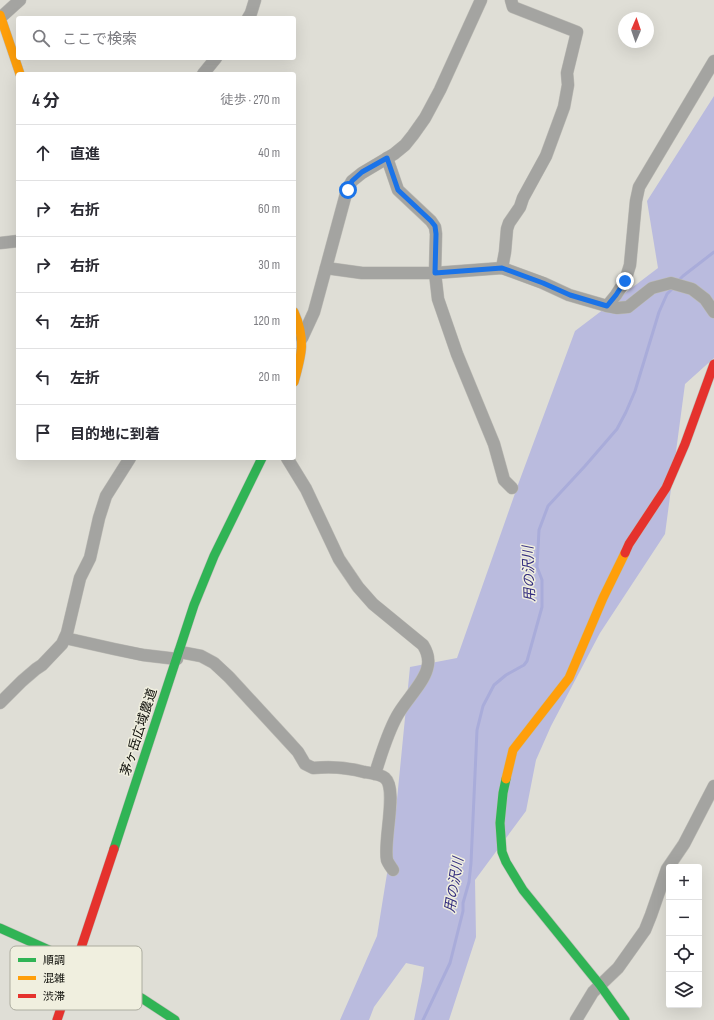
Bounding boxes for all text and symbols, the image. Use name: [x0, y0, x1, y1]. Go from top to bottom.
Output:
north arrow: [618, 12, 654, 48]
search box: [16, 16, 296, 60]
icon: search: [30, 27, 52, 49]
text: ここで検索: [62, 30, 137, 49]
text: 4 分: [32, 91, 60, 111]
text: 徒歩 · 270 m: [221, 92, 280, 108]
icon: ahead: [32, 142, 54, 164]
text: 直進: [70, 145, 100, 164]
text: 40 m: [258, 145, 280, 161]
route start: [339, 181, 357, 199]
icon: right: [32, 198, 54, 220]
text: 右折: [70, 201, 100, 220]
text: 60 m: [258, 201, 280, 217]
icon: right: [32, 254, 54, 276]
text: 右折: [70, 257, 100, 276]
text: 30 m: [258, 257, 280, 273]
route end: [616, 272, 634, 290]
icon: left: [32, 310, 54, 332]
text: 左折: [70, 313, 100, 332]
text: 120 m: [254, 313, 280, 329]
icon: left: [32, 366, 54, 388]
text: 左折: [70, 369, 100, 388]
text: 20 m: [258, 369, 280, 385]
icon: arrive: [32, 422, 54, 444]
text: 目的地に到着: [70, 425, 160, 444]
water label: 用の沢川: [519, 544, 538, 602]
street label: 茅ヶ岳広域農道: [117, 686, 161, 778]
water label: 用の沢川: [441, 854, 467, 914]
map controls: [666, 864, 702, 1008]
button: +: [666, 864, 702, 900]
button: −: [666, 900, 702, 936]
button: locate: [666, 936, 702, 972]
legend: [10, 946, 142, 1010]
text: 順調: [43, 954, 65, 967]
text: 混雑: [43, 972, 65, 985]
button: layers: [666, 972, 702, 1008]
text: 渋滞: [43, 990, 65, 1003]

